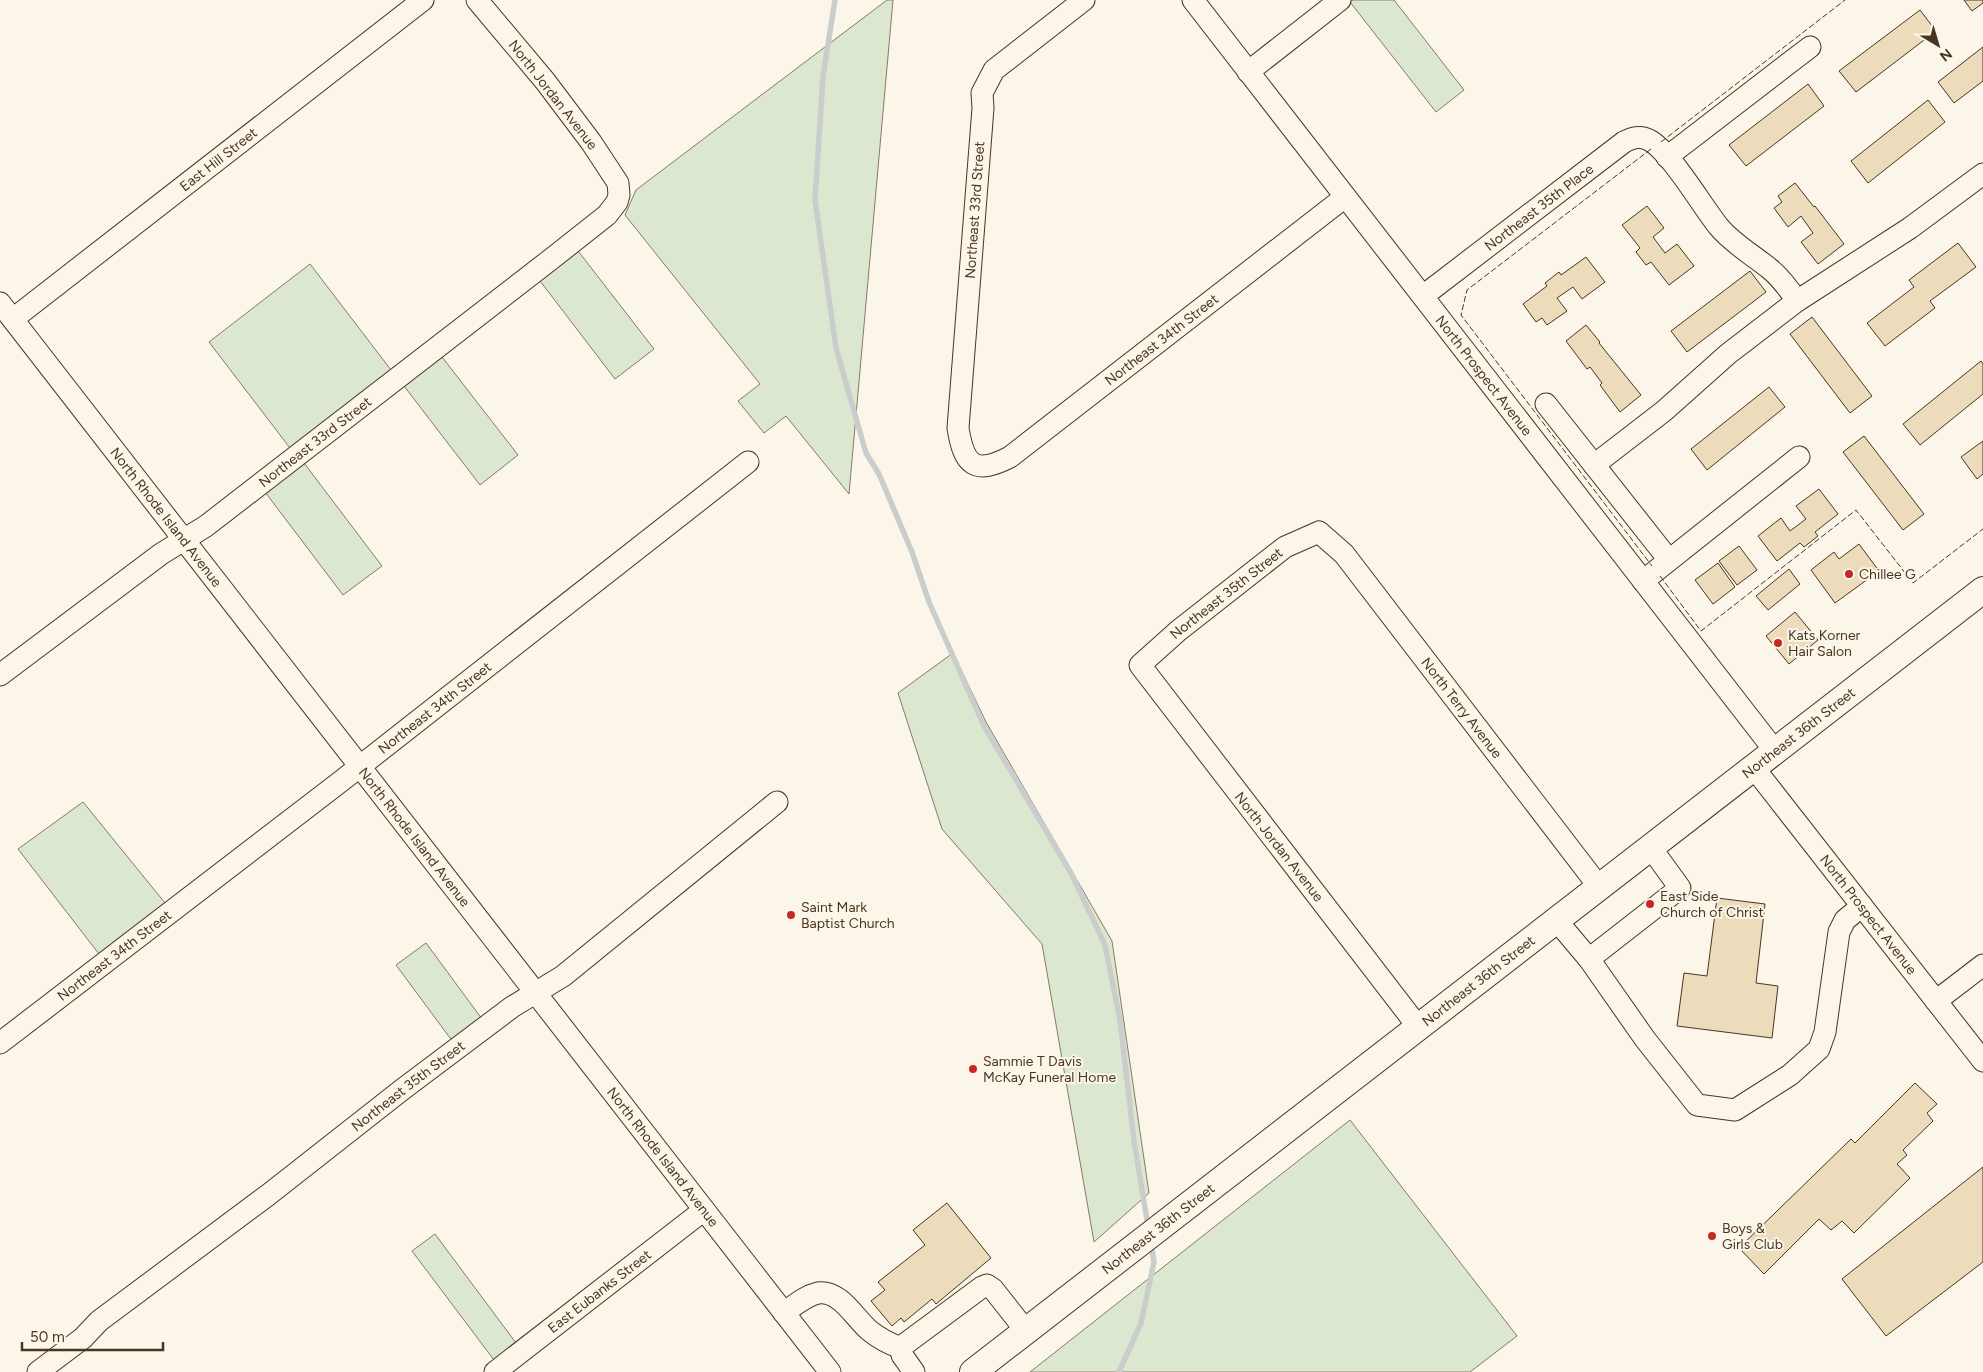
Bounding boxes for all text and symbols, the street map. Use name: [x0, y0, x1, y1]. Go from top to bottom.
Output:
north arrow: [1913, 20, 1963, 70]
street label: North Jordan Avenue: [505, 37, 601, 153]
text: N: [1936, 45, 1955, 65]
street label: East Hill Street: [176, 124, 260, 195]
street label: Northeast 33rd Street: [962, 141, 988, 279]
street label: Northeast 35th Place: [1481, 160, 1597, 254]
street label: Northeast 34th Street: [1101, 290, 1221, 389]
street label: North Prospect Avenue: [1432, 312, 1536, 439]
street label: Northeast 33rd Street: [255, 393, 375, 491]
street label: North Rhode Island Avenue: [107, 444, 226, 590]
street label: Northeast 35th Street: [1166, 544, 1286, 643]
place label: Chillee G: [1859, 566, 1916, 583]
marker: Chillee G: [1843, 568, 1855, 580]
place label: Kats Korner Hair Salon: [1788, 627, 1861, 660]
marker: Kats Korner Hair Salon: [1772, 637, 1784, 649]
street label: North Terry Avenue: [1418, 654, 1506, 762]
street label: Northeast 34th Street: [375, 658, 495, 757]
street label: Northeast 36th Street: [1739, 684, 1858, 782]
street label: North Rhode Island Avenue: [355, 764, 474, 910]
street label: North Jordan Avenue: [1231, 789, 1327, 905]
street label: North Prospect Avenue: [1816, 851, 1921, 978]
place label: East Side Church of Christ: [1660, 888, 1764, 921]
marker: East Side Church of Christ: [1644, 898, 1656, 910]
place label: Saint Mark Baptist Church: [801, 899, 895, 932]
street label: Northeast 34th Street: [54, 906, 175, 1004]
marker: Saint Mark Baptist Church: [785, 909, 797, 921]
street label: Northeast 36th Street: [1418, 932, 1538, 1030]
street label: Northeast 35th Street: [348, 1037, 468, 1135]
place label: Sammie T Davis McKay Funeral Home: [983, 1053, 1116, 1086]
marker: Sammie T Davis McKay Funeral Home: [967, 1063, 979, 1075]
street label: North Rhode Island Avenue: [604, 1084, 723, 1230]
street label: Northeast 36th Street: [1098, 1180, 1218, 1278]
place label: Boys & Girls Club: [1722, 1220, 1783, 1253]
marker: Boys & Girls Club: [1706, 1230, 1718, 1242]
street label: East Eubanks Street: [544, 1246, 654, 1336]
scale bar: [22, 1320, 164, 1352]
text: 50 m: [30, 1328, 65, 1346]

